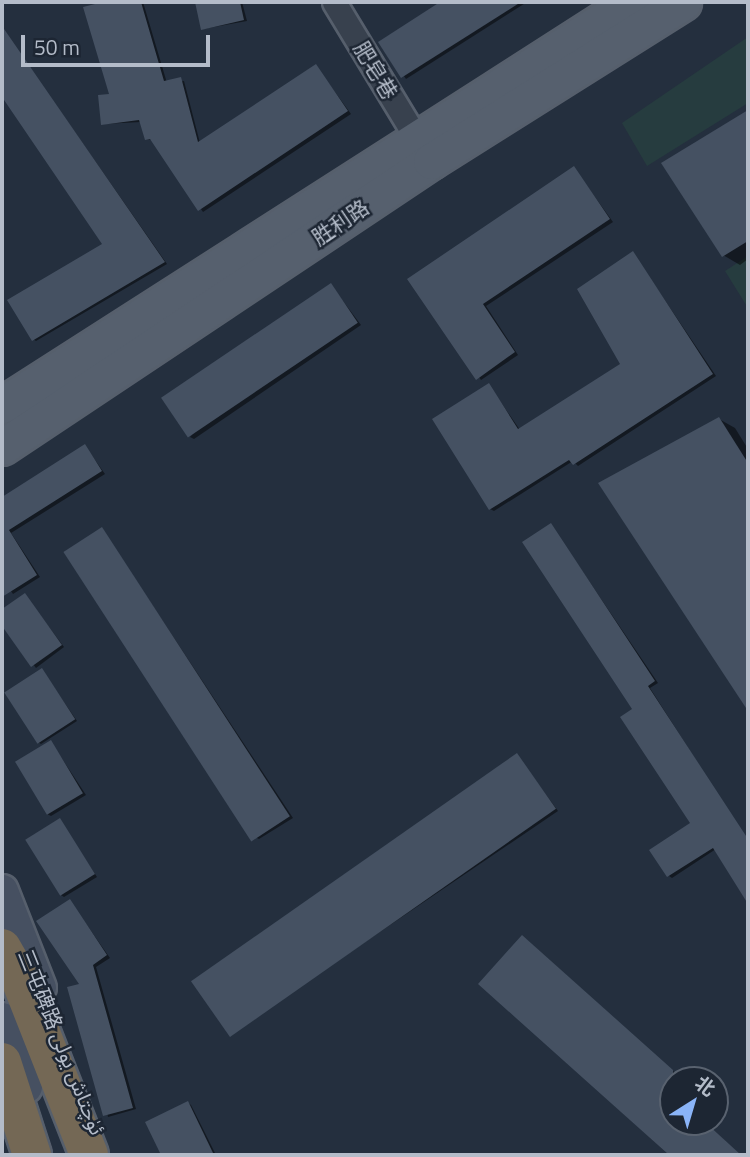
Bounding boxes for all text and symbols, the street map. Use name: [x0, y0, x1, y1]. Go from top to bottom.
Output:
scale bar: [24, 21, 214, 65]
text: 50 m: [34, 31, 80, 63]
street label: 肥皂巷: [349, 37, 403, 103]
street label: 胜利路: [307, 194, 373, 250]
street label: 三屯碑路 ئۈچتاش يولى: [13, 946, 111, 1138]
north arrow: [659, 1066, 729, 1136]
text: 北: [689, 1068, 722, 1103]

